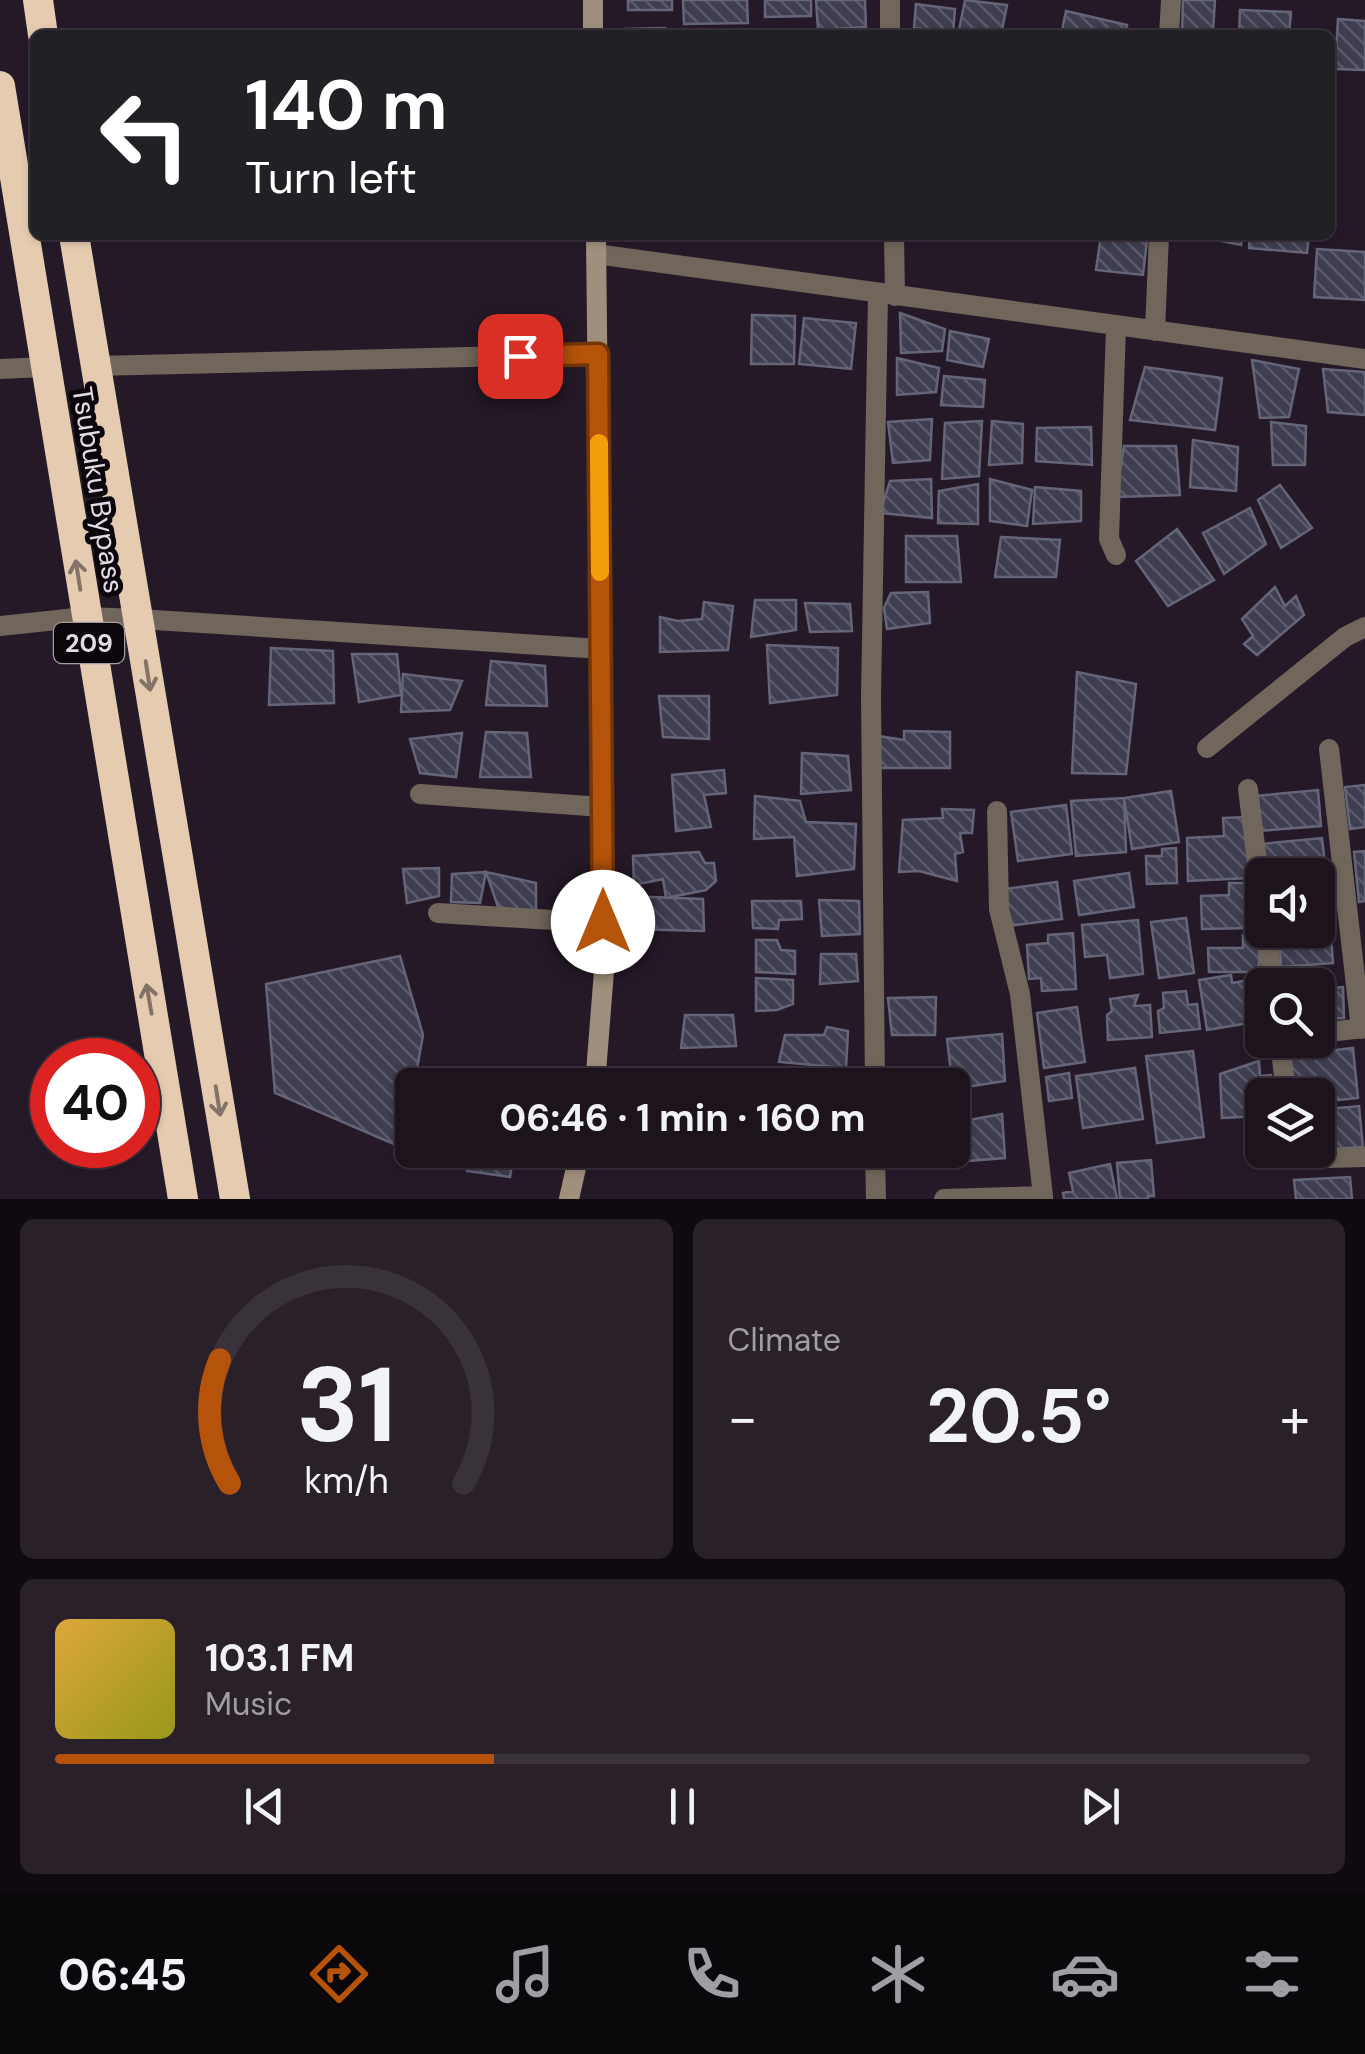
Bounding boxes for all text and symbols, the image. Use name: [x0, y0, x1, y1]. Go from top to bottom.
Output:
text: 140 m: [245, 60, 448, 151]
icon: left: [80, 70, 210, 200]
text: Turn left: [245, 148, 417, 207]
pin: [478, 314, 563, 399]
icon: arrive: [493, 329, 548, 384]
street label: Tsubuku Bypass: [63, 384, 133, 596]
one-way arrow: [69, 559, 87, 592]
road number: 209: [54, 623, 124, 663]
one-way arrow: [139, 660, 158, 692]
map controls: [1245, 858, 1335, 1168]
button: sound: [1245, 858, 1335, 948]
position arrow: [551, 870, 655, 974]
button: search: [1245, 968, 1335, 1058]
one-way arrow: [139, 984, 158, 1016]
speed limit sign: 40: [30, 1038, 160, 1168]
button: layers: [1245, 1078, 1335, 1168]
one-way arrow: [210, 1084, 228, 1116]
text: 06:46 · 1 min · 160 m: [500, 1093, 865, 1143]
text: Climate: [728, 1319, 841, 1361]
text: 31: [296, 1338, 396, 1473]
text: 20.5°: [926, 1368, 1112, 1465]
text: −: [728, 1382, 758, 1454]
text: +: [1280, 1382, 1310, 1454]
text: km/h: [304, 1458, 388, 1504]
text: 103.1 FM: [205, 1633, 354, 1683]
text: Music: [205, 1683, 292, 1725]
icon: previous: [237, 1779, 292, 1834]
icon: pause: [655, 1779, 710, 1834]
icon: next: [1073, 1779, 1128, 1834]
icon: directions: [304, 1939, 374, 2009]
icon: music: [490, 1939, 560, 2009]
icon: phone: [677, 1939, 747, 2009]
icon: climate: [863, 1939, 933, 2009]
icon: car: [1050, 1939, 1120, 2009]
icon: filters: [1237, 1939, 1307, 2009]
text: 06:45: [58, 1945, 187, 2004]

